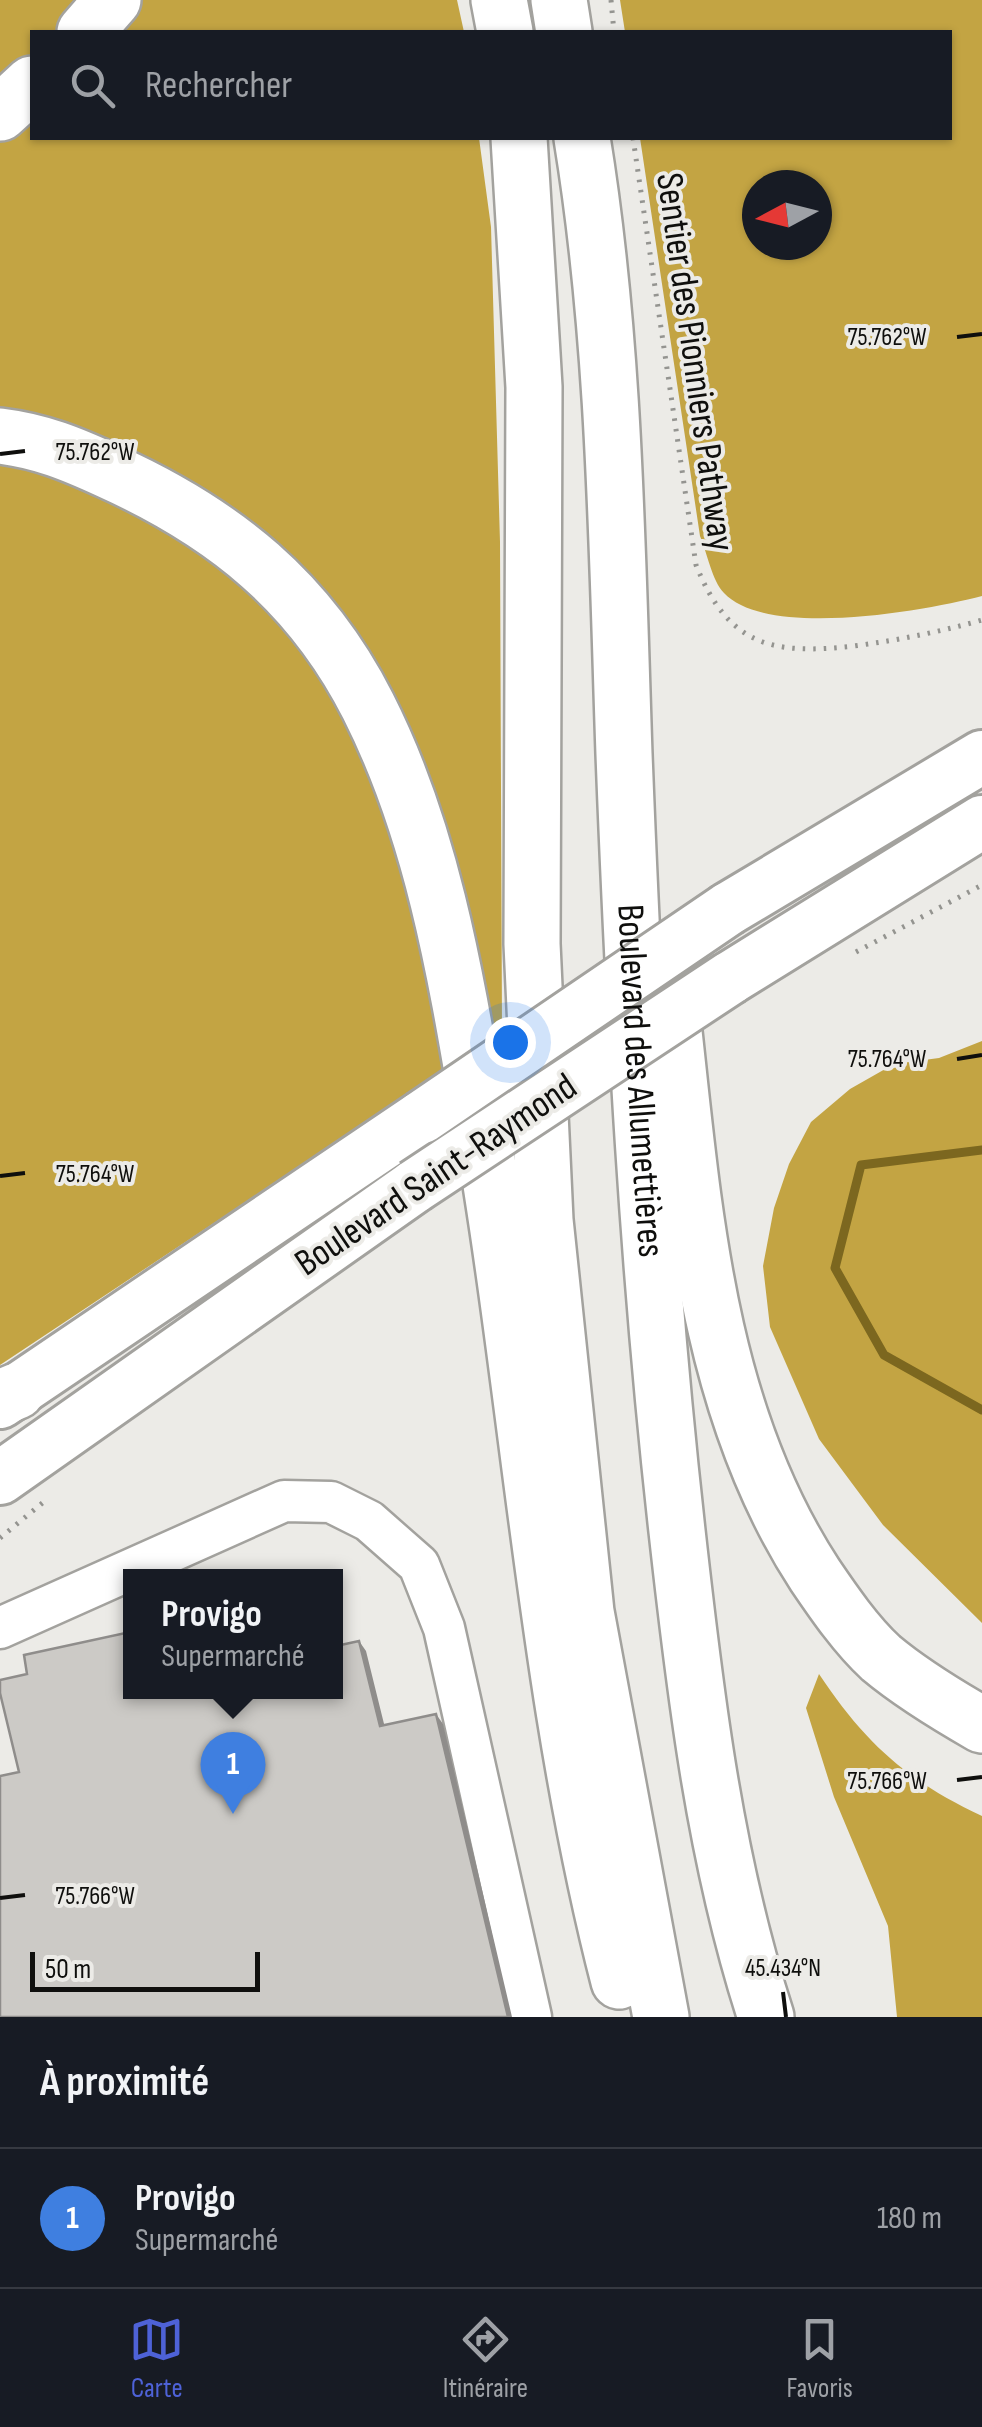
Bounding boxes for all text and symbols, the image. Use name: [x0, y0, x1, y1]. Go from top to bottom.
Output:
search box: [30, 30, 952, 140]
icon: search: [65, 58, 120, 113]
text: Rechercher: [145, 63, 292, 108]
street label: Sentier des Pionniers Pathway: [646, 170, 744, 554]
north arrow: [742, 170, 832, 260]
text: 75.762°W: [847, 322, 927, 353]
text: 75.762°W: [55, 437, 135, 468]
street label: Boulevard des Allumettières: [608, 903, 674, 1259]
your location: [485, 1017, 536, 1068]
text: 75.764°W: [848, 1044, 926, 1075]
street label: Boulevard Saint-Raymond: [287, 1064, 585, 1286]
text: 75.764°W: [56, 1159, 134, 1190]
popup: [123, 1569, 343, 1699]
text: Provigo: [161, 1592, 262, 1637]
text: Supermarché: [161, 1637, 305, 1676]
pin: 1: [200, 1732, 266, 1814]
text: 75.766°W: [847, 1766, 927, 1797]
text: 75.766°W: [55, 1881, 135, 1912]
scale bar: [30, 1947, 260, 1992]
text: 50 m: [45, 1953, 91, 1986]
text: 45.434°N: [745, 1953, 821, 1984]
text: À proximité: [40, 2057, 209, 2108]
text: Provigo: [135, 2176, 236, 2221]
text: 1: [66, 2199, 79, 2238]
text: 180 m: [877, 2199, 942, 2238]
text: Supermarché: [135, 2221, 278, 2260]
tab: Carte: [129, 2312, 184, 2405]
tab: Itinéraire: [443, 2312, 528, 2405]
tab: Favoris: [786, 2312, 853, 2405]

